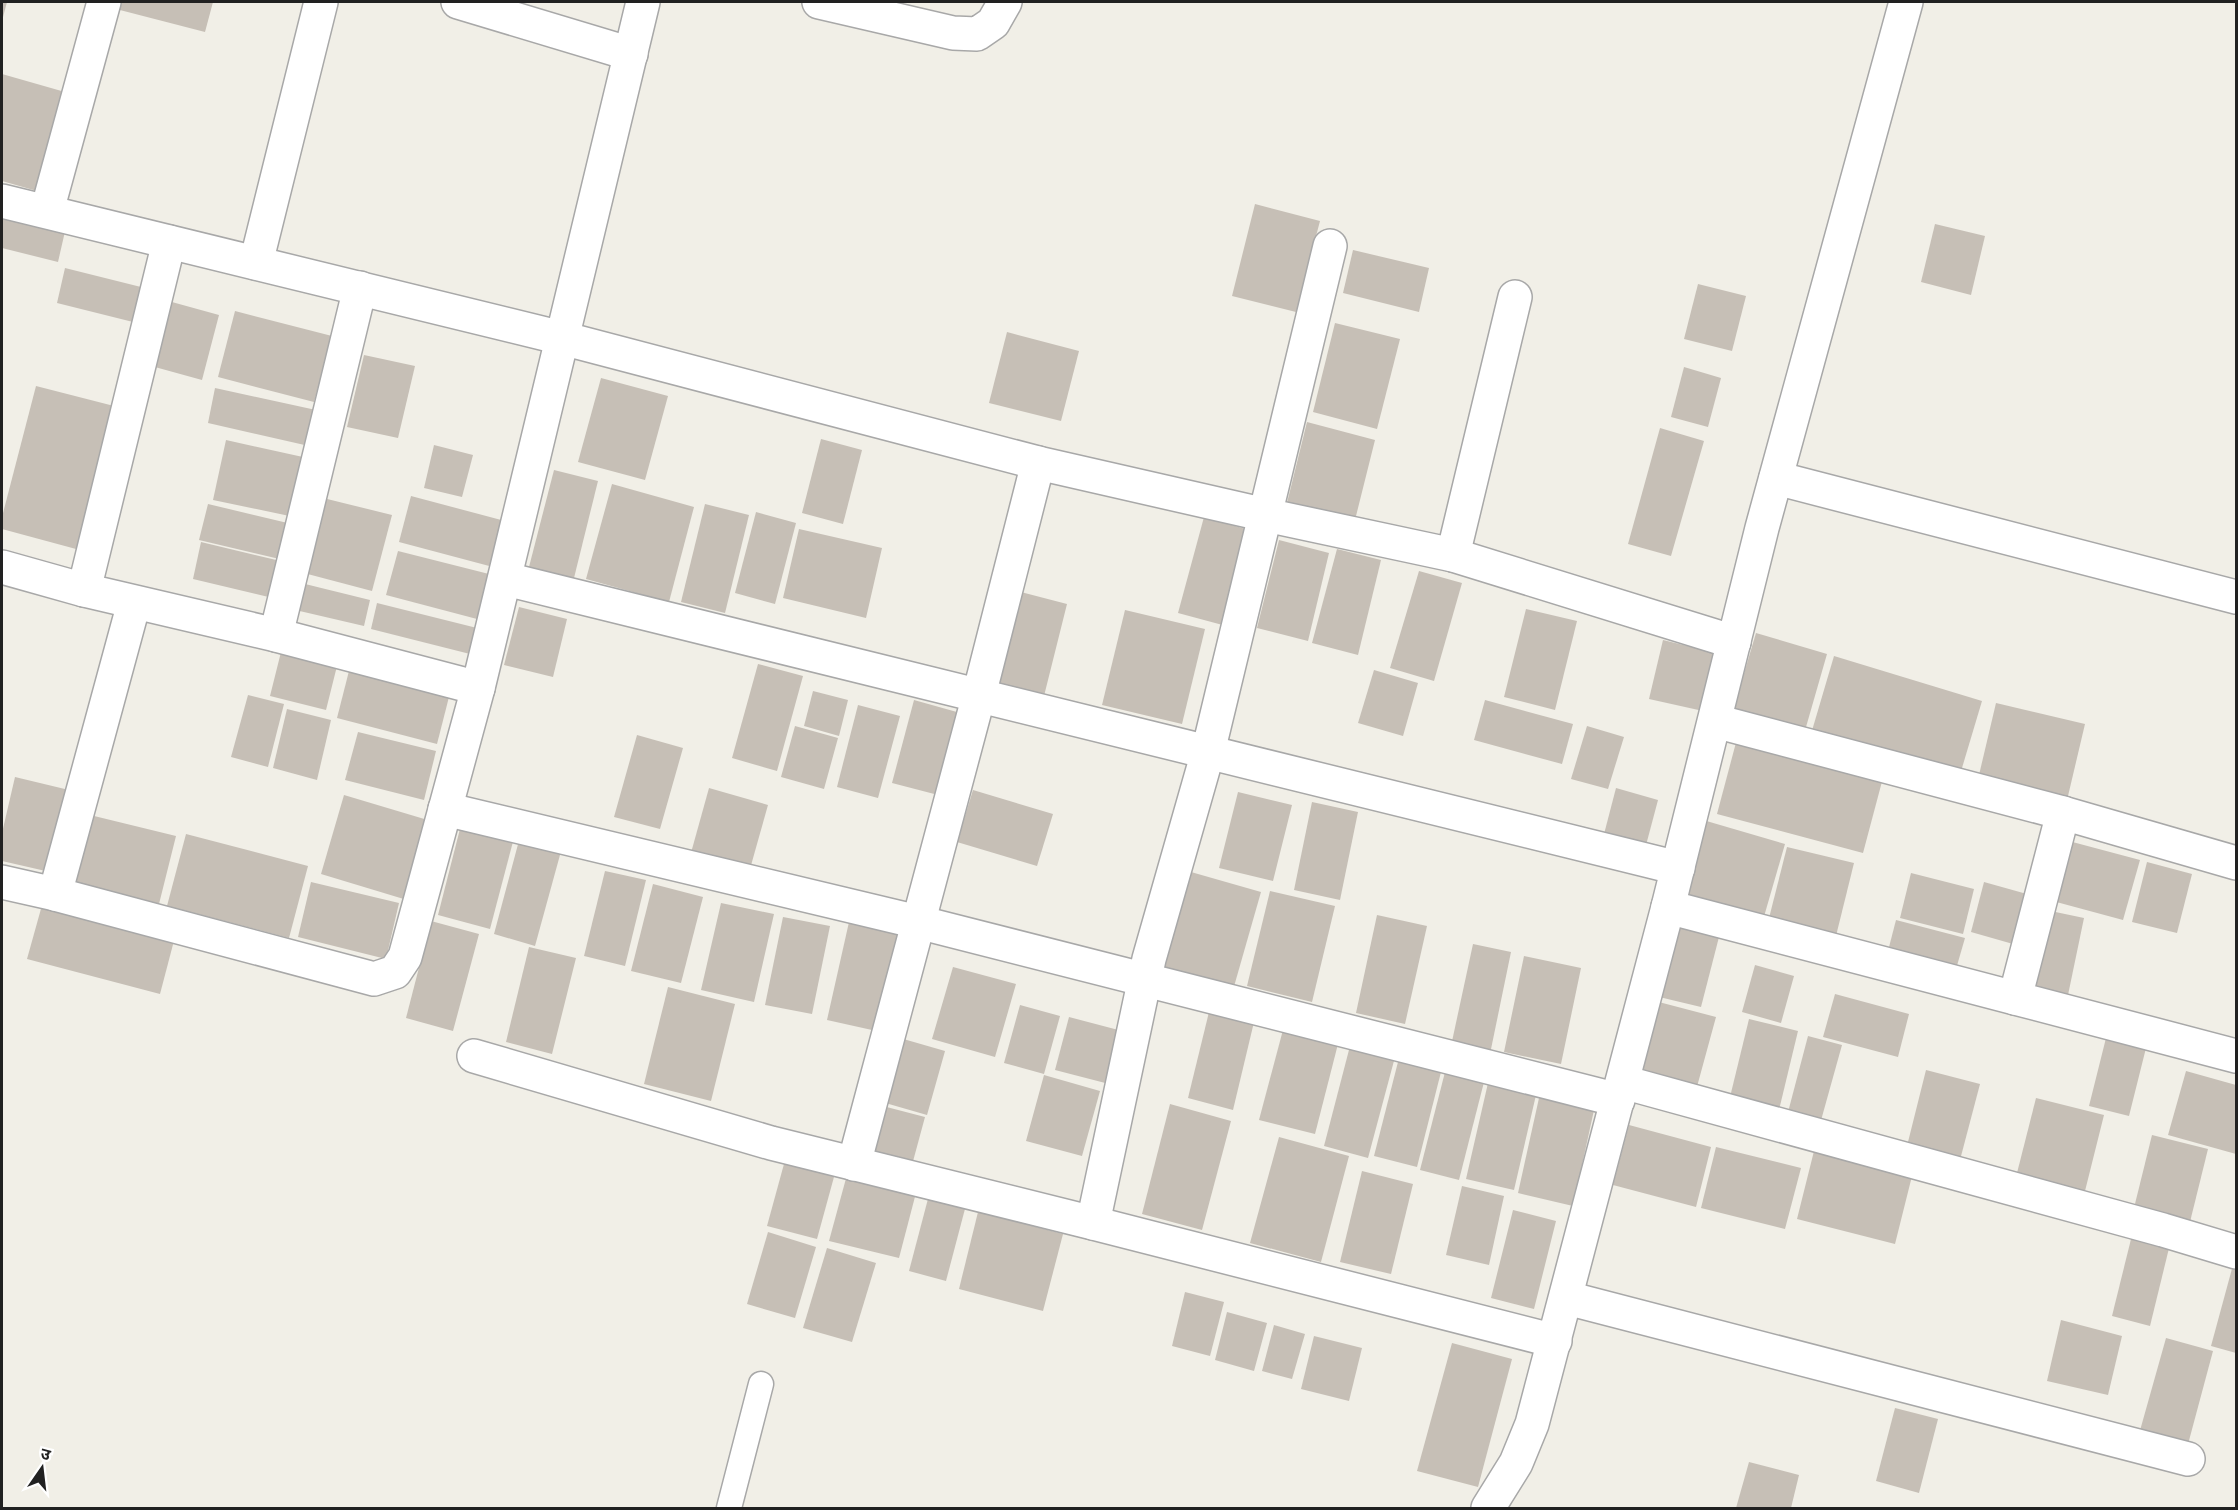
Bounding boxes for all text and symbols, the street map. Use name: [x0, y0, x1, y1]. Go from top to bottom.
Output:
north arrow: [12, 1438, 72, 1498]
text: उ: [38, 1442, 53, 1465]

